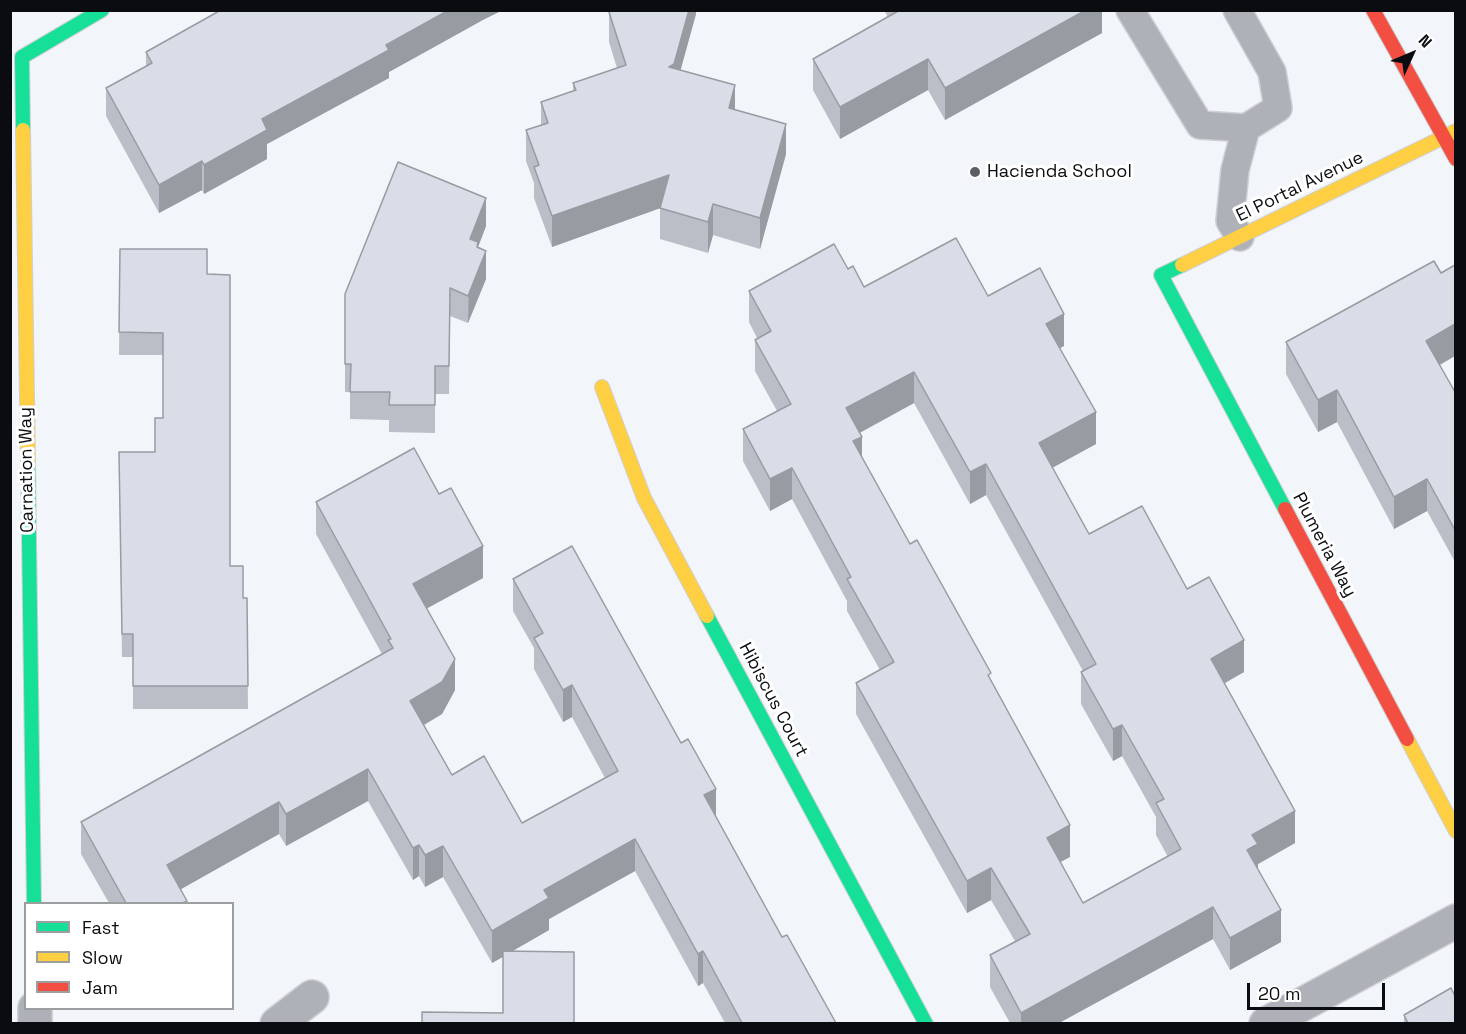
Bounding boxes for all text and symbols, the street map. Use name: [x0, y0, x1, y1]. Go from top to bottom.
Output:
north arrow: [1382, 24, 1442, 84]
text: N: [1414, 30, 1437, 52]
street label: El Portal Avenue: [1233, 147, 1367, 227]
place label: Hacienda School: [987, 161, 1132, 183]
marker: Hacienda School: [968, 165, 982, 179]
street label: Carnation Way: [15, 407, 39, 533]
street label: Plumeria Way: [1287, 489, 1361, 601]
street label: Hibiscus Court: [734, 639, 812, 761]
legend: [24, 902, 234, 1010]
text: Fast: [82, 916, 119, 939]
text: Slow: [82, 946, 123, 969]
scale bar: [1250, 971, 1388, 1009]
text: Jam: [82, 976, 118, 999]
text: 20 m: [1258, 982, 1301, 1005]

